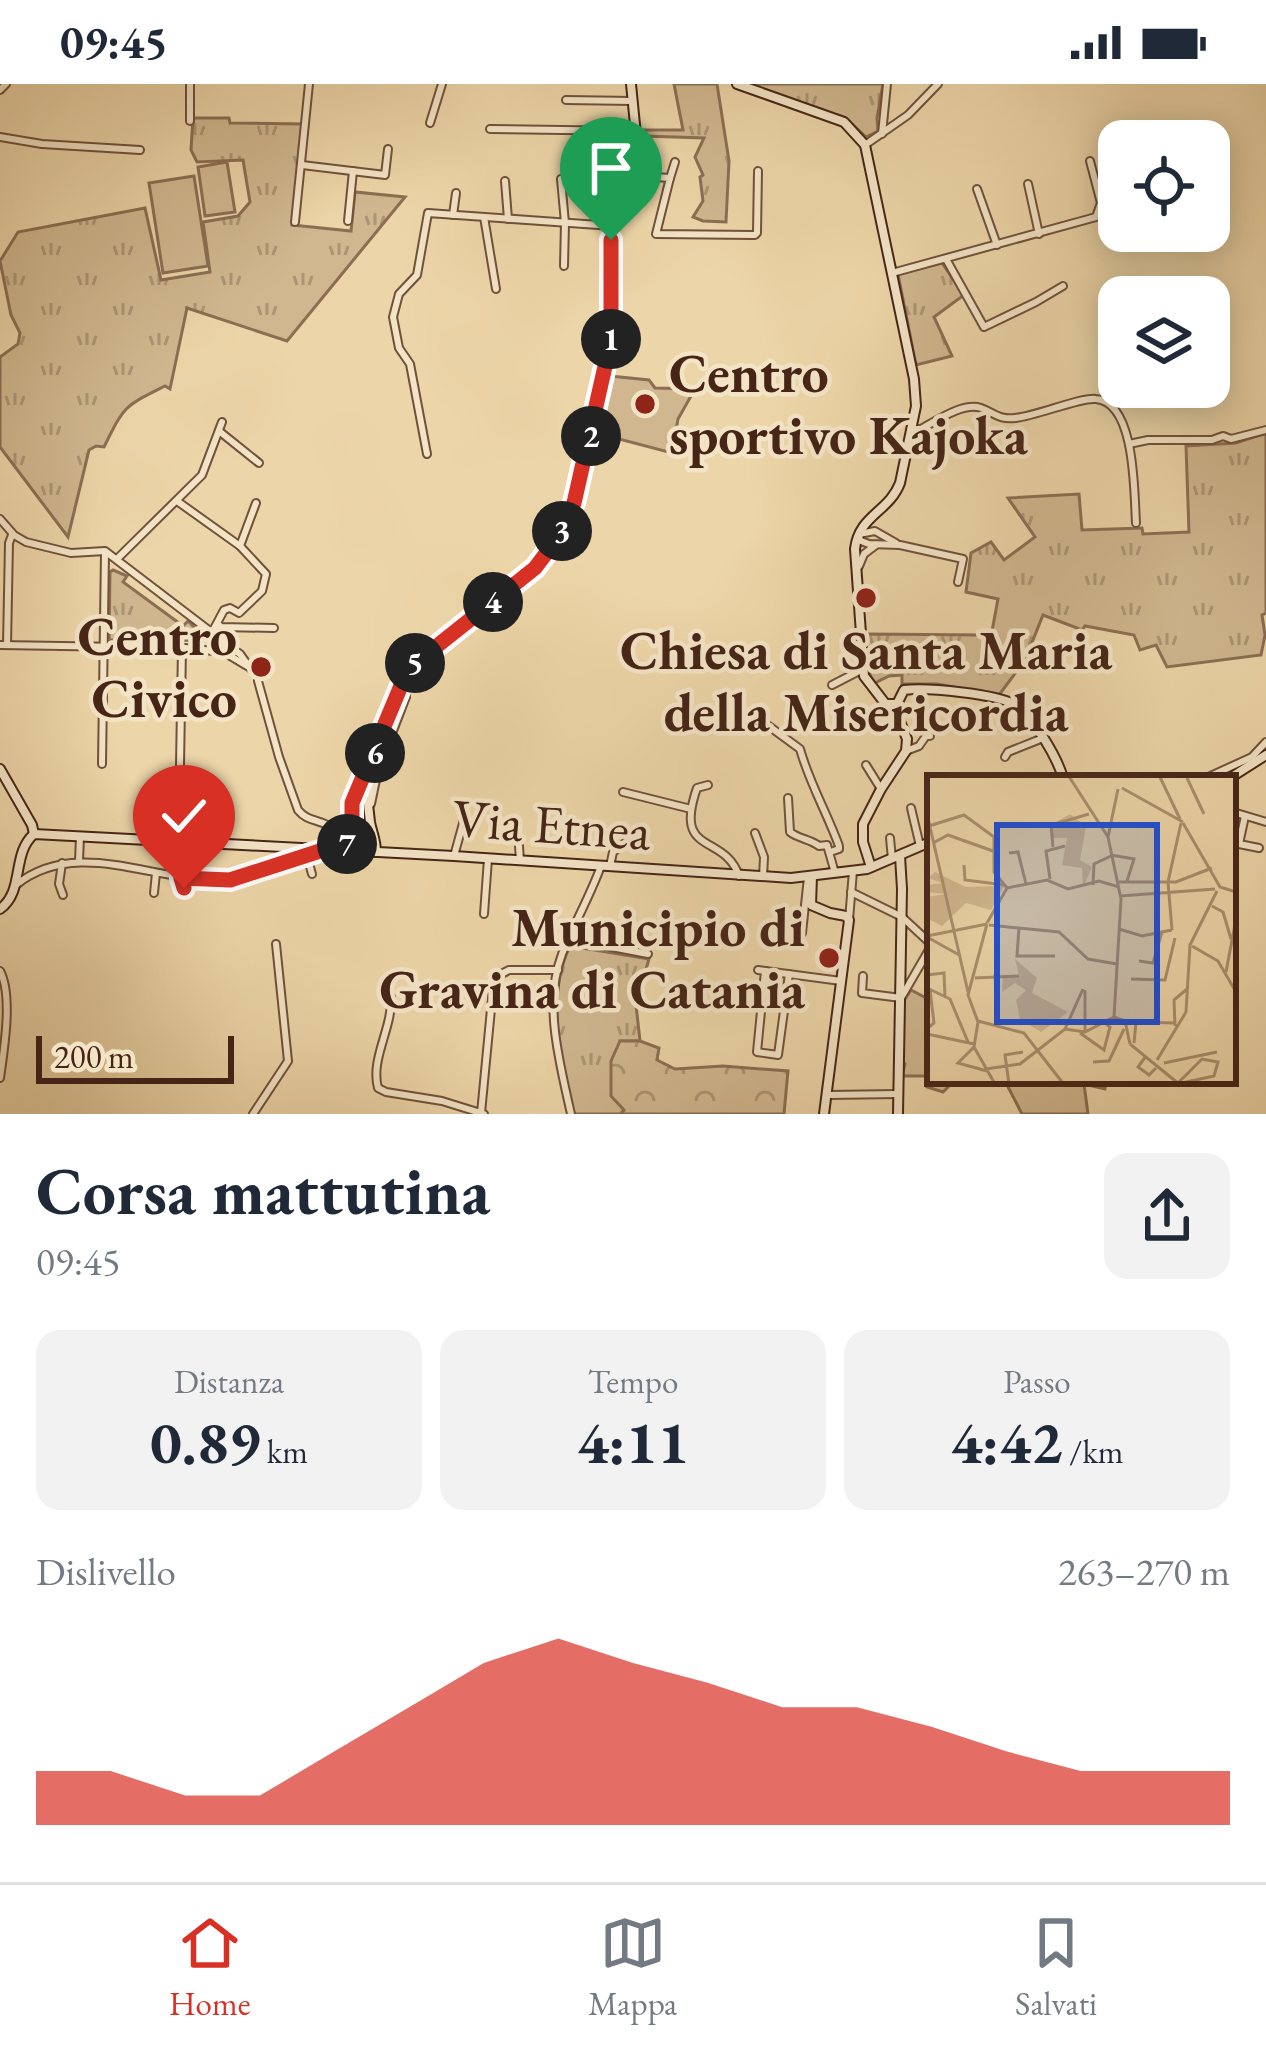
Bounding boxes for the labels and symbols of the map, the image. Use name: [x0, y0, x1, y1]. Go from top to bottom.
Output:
pin: [560, 117, 662, 240]
pin: 1: [581, 309, 641, 369]
place label: Centro sportivo Kajoka: [669, 338, 1028, 470]
marker: Centro sportivo Kajoka: [632, 391, 658, 417]
pin: 2: [561, 406, 621, 466]
pin: 3: [532, 501, 592, 561]
pin: 4: [463, 572, 523, 632]
marker: Chiesa di Santa Maria della Misericordia: [853, 585, 879, 611]
place label: Centro Civico: [77, 601, 237, 733]
place label: Chiesa di Santa Maria della Misericordia: [620, 615, 1112, 747]
pin: 5: [385, 633, 445, 693]
marker: Centro Civico: [248, 654, 274, 680]
pin: 6: [345, 723, 405, 783]
pin: [133, 765, 235, 888]
inset map: [927, 775, 1236, 1084]
street label: Via Etnea: [451, 782, 654, 866]
pin: 7: [317, 814, 377, 874]
place label: Municipio di Gravina di Catania: [379, 892, 805, 1024]
marker: Municipio di Gravina di Catania: [816, 945, 842, 971]
scale bar: [36, 1030, 234, 1083]

